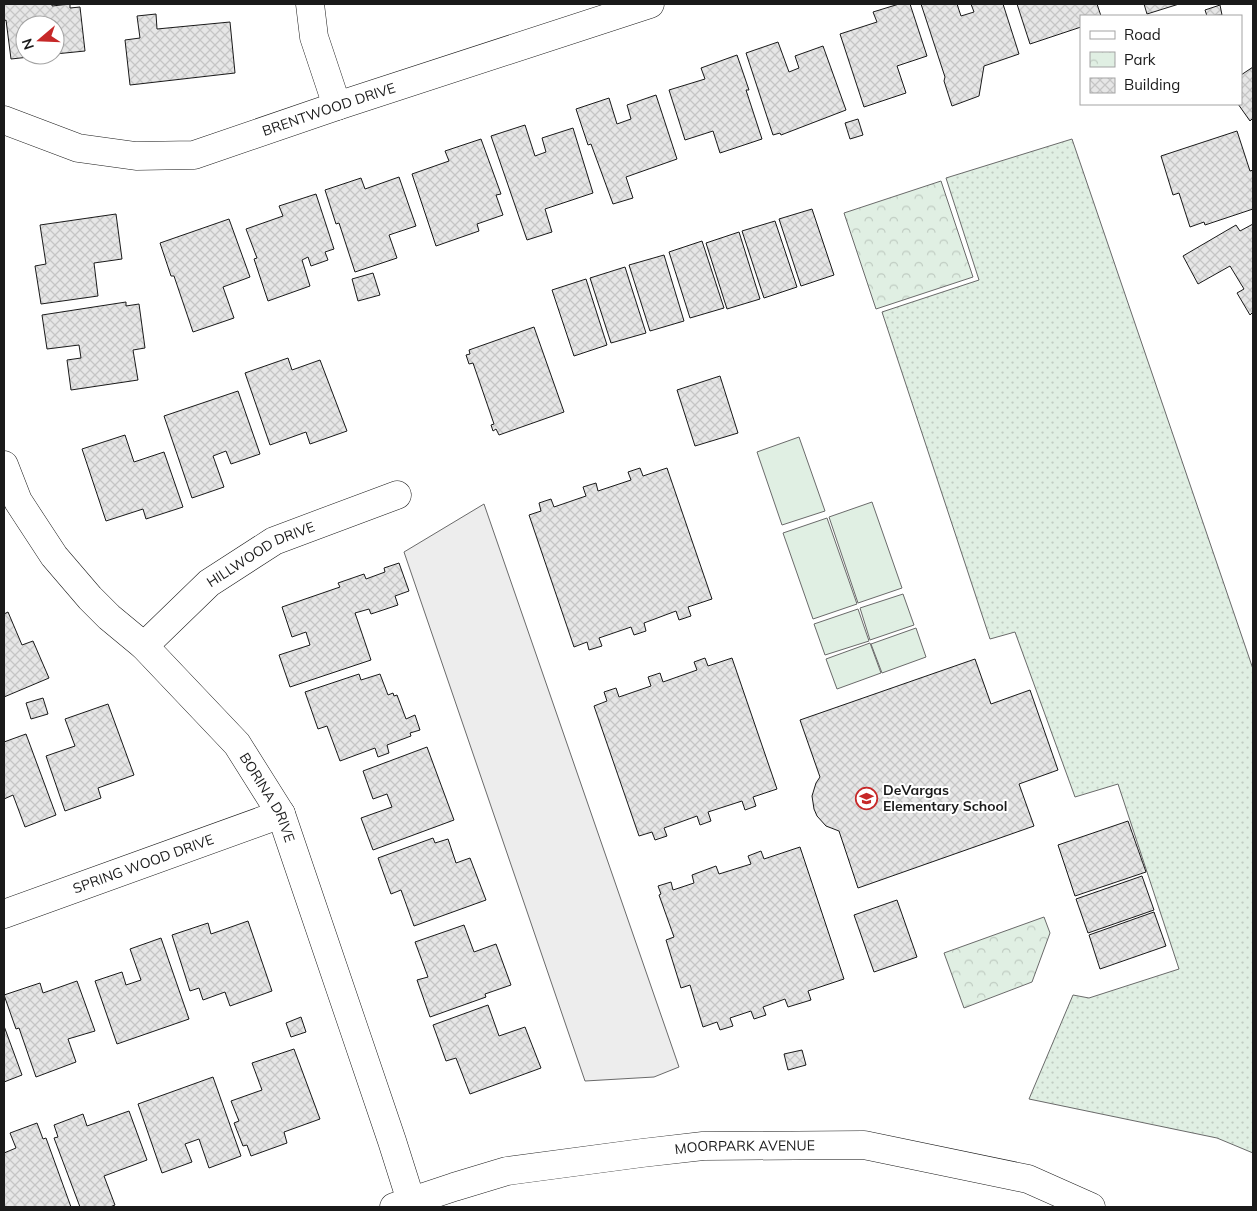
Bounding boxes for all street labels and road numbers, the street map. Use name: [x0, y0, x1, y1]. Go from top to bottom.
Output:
street label: BRENTWOOD DRIVE: [260, 79, 398, 140]
street label: HILLWOOD DRIVE: [203, 518, 317, 591]
street label: BORINA DRIVE: [236, 749, 299, 845]
street label: SPRING WOOD DRIVE: [70, 830, 216, 897]
street label: MOORPARK AVENUE: [674, 1136, 815, 1158]

